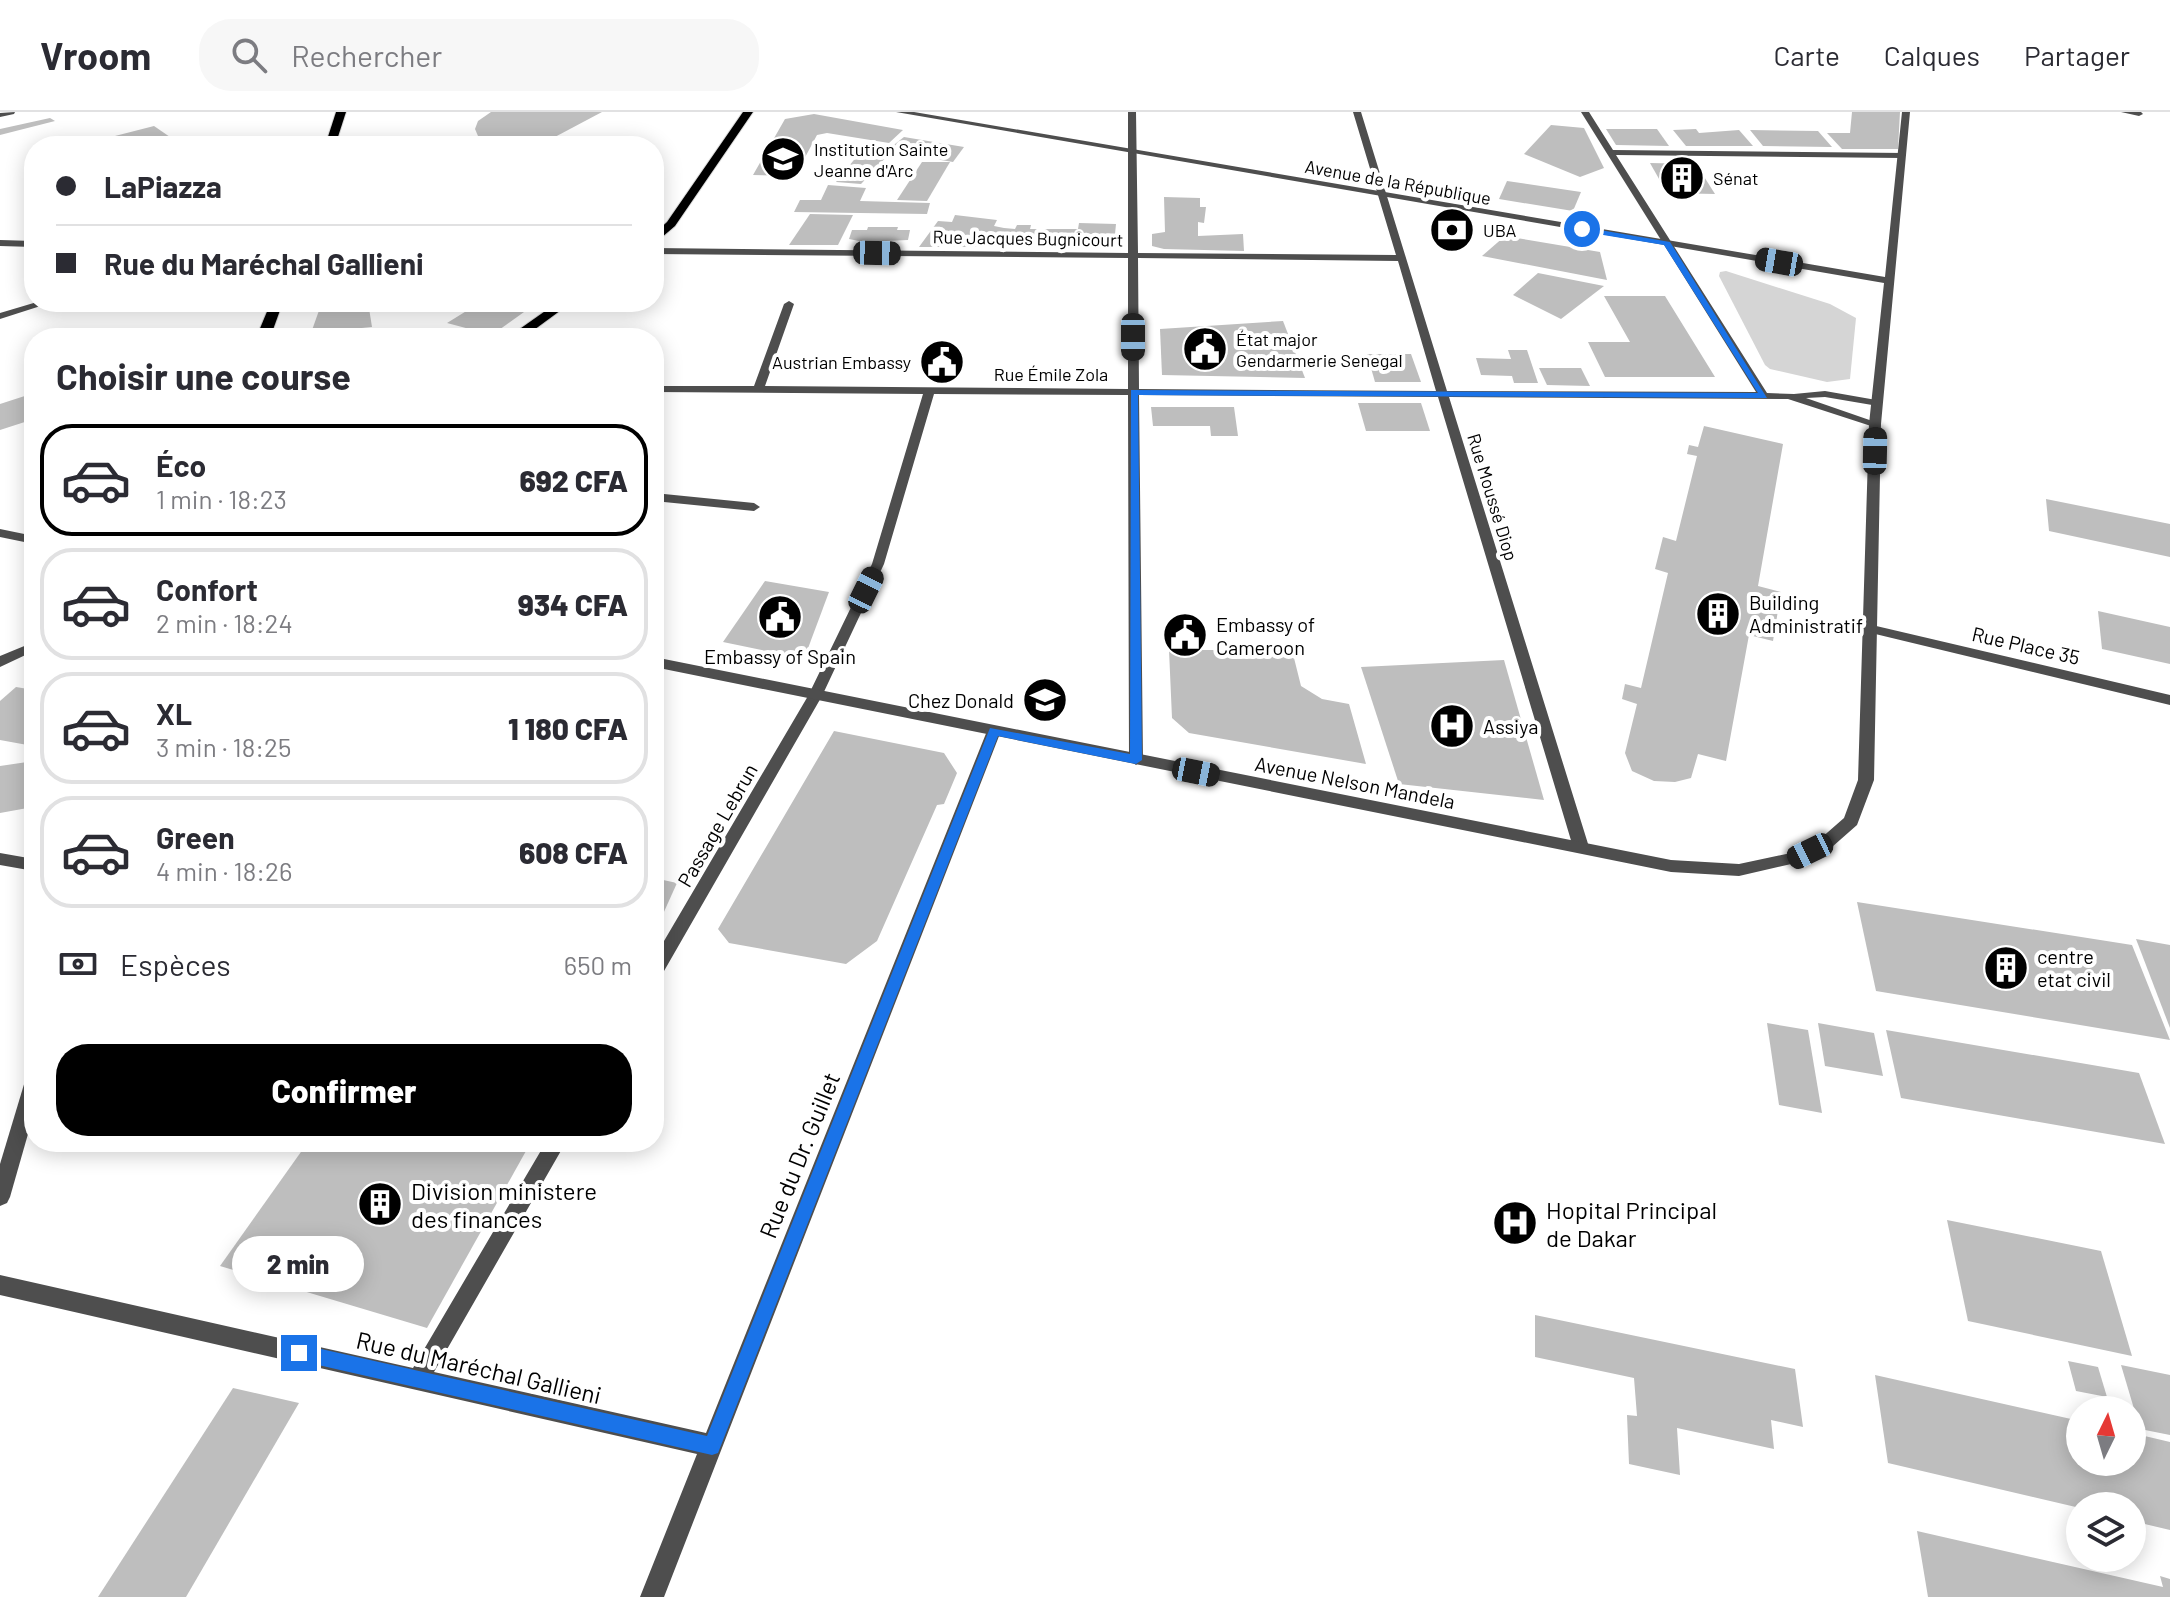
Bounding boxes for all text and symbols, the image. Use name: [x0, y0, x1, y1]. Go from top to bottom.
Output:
search box: [199, 19, 759, 91]
text: Vroom: [40, 32, 151, 78]
icon: search: [227, 33, 271, 77]
text: Rechercher: [291, 37, 442, 73]
text: Carte: [1773, 38, 1840, 72]
text: Calques: [1884, 38, 1980, 72]
text: Partager: [2024, 38, 2130, 72]
school or university icon: Institution Sainte Jeanne d'Arc: [759, 135, 807, 183]
place label: Institution Sainte Jeanne d'Arc: [814, 138, 948, 181]
building icon: Sénat: [1658, 154, 1706, 202]
street label: Avenue de la République: [1303, 155, 1493, 209]
place label: Sénat: [1713, 167, 1759, 189]
text: LaPiazza: [104, 168, 222, 204]
bank icon: UBA: [1428, 206, 1476, 254]
route start: [1564, 211, 1600, 247]
place label: UBA: [1483, 219, 1517, 241]
street label: Rue Jacques Bugnicourt: [932, 225, 1124, 251]
car: [853, 241, 901, 265]
text: Rue du Maréchal Gallieni: [104, 245, 424, 281]
car: [1753, 246, 1805, 278]
car: [1121, 313, 1145, 361]
public building icon: État major Gendarmerie Senegal: [1181, 325, 1229, 373]
place label: État major Gendarmerie Senegal: [1236, 328, 1403, 371]
public building icon: Austrian Embassy: [918, 338, 966, 386]
place label: Austrian Embassy: [772, 351, 911, 373]
text: Choisir une course: [56, 354, 351, 397]
street label: Rue Émile Zola: [994, 363, 1108, 385]
car: [1863, 427, 1887, 475]
street label: Rue Moussé Diop: [1463, 431, 1523, 563]
icon: car: [60, 444, 132, 516]
text: Éco: [156, 447, 206, 483]
text: 692 CFA: [519, 462, 628, 498]
text: 1 min · 18:23: [156, 483, 287, 514]
car: [845, 563, 887, 617]
icon: car: [60, 568, 132, 640]
text: Confort: [156, 571, 258, 607]
text: 934 CFA: [518, 586, 628, 622]
building icon: Building Administratif: [1694, 590, 1742, 638]
place label: Building Administratif: [1749, 590, 1863, 637]
public building icon: Embassy of Spain: [756, 593, 804, 641]
text: 2 min · 18:24: [156, 607, 293, 638]
public building icon: Embassy of Cameroon: [1161, 611, 1209, 659]
place label: Embassy of Cameroon: [1216, 612, 1315, 659]
street label: Rue Place 35: [1970, 621, 2082, 669]
place label: Embassy of Spain: [704, 644, 856, 668]
school or university icon: Chez Donald: [1021, 676, 1069, 724]
place label: Chez Donald: [908, 688, 1014, 712]
icon: car: [60, 692, 132, 764]
text: XL: [156, 695, 192, 731]
hospital icon: Assiya: [1428, 702, 1476, 750]
text: 1 180 CFA: [508, 710, 628, 746]
place label: Assiya: [1483, 714, 1538, 738]
text: 3 min · 18:25: [156, 731, 291, 762]
street label: Avenue Nelson Mandela: [1253, 751, 1457, 813]
car: [1170, 756, 1222, 788]
street label: Passage Lebrun: [672, 759, 762, 891]
icon: car: [60, 816, 132, 888]
text: Green: [156, 819, 235, 855]
car: [1783, 830, 1837, 872]
text: 608 CFA: [519, 834, 628, 870]
text: 4 min · 18:26: [156, 855, 292, 886]
icon: cash: [56, 942, 100, 986]
building icon: centre etat civil: [1982, 944, 2030, 992]
place label: centre etat civil: [2037, 944, 2111, 991]
text: Espèces: [120, 946, 231, 982]
text: 650 m: [564, 949, 632, 980]
button: Confirmer: [56, 1044, 632, 1136]
street label: Rue du Dr. Guillet: [753, 1068, 845, 1242]
place label: Division ministere des finances: [411, 1176, 597, 1233]
building icon: Division ministere des finances: [356, 1180, 404, 1228]
place label: Hopital Principal de Dakar: [1546, 1195, 1717, 1252]
hospital icon: Hopital Principal de Dakar: [1491, 1199, 1539, 1247]
callout: 2 min: [233, 1237, 365, 1293]
text: 2 min: [267, 1248, 329, 1279]
street label: Rue du Maréchal Gallieni: [354, 1325, 604, 1409]
route end: [281, 1335, 317, 1371]
north arrow: [2066, 1396, 2146, 1476]
map controls: [2066, 1396, 2146, 1572]
button: layers: [2066, 1492, 2146, 1572]

